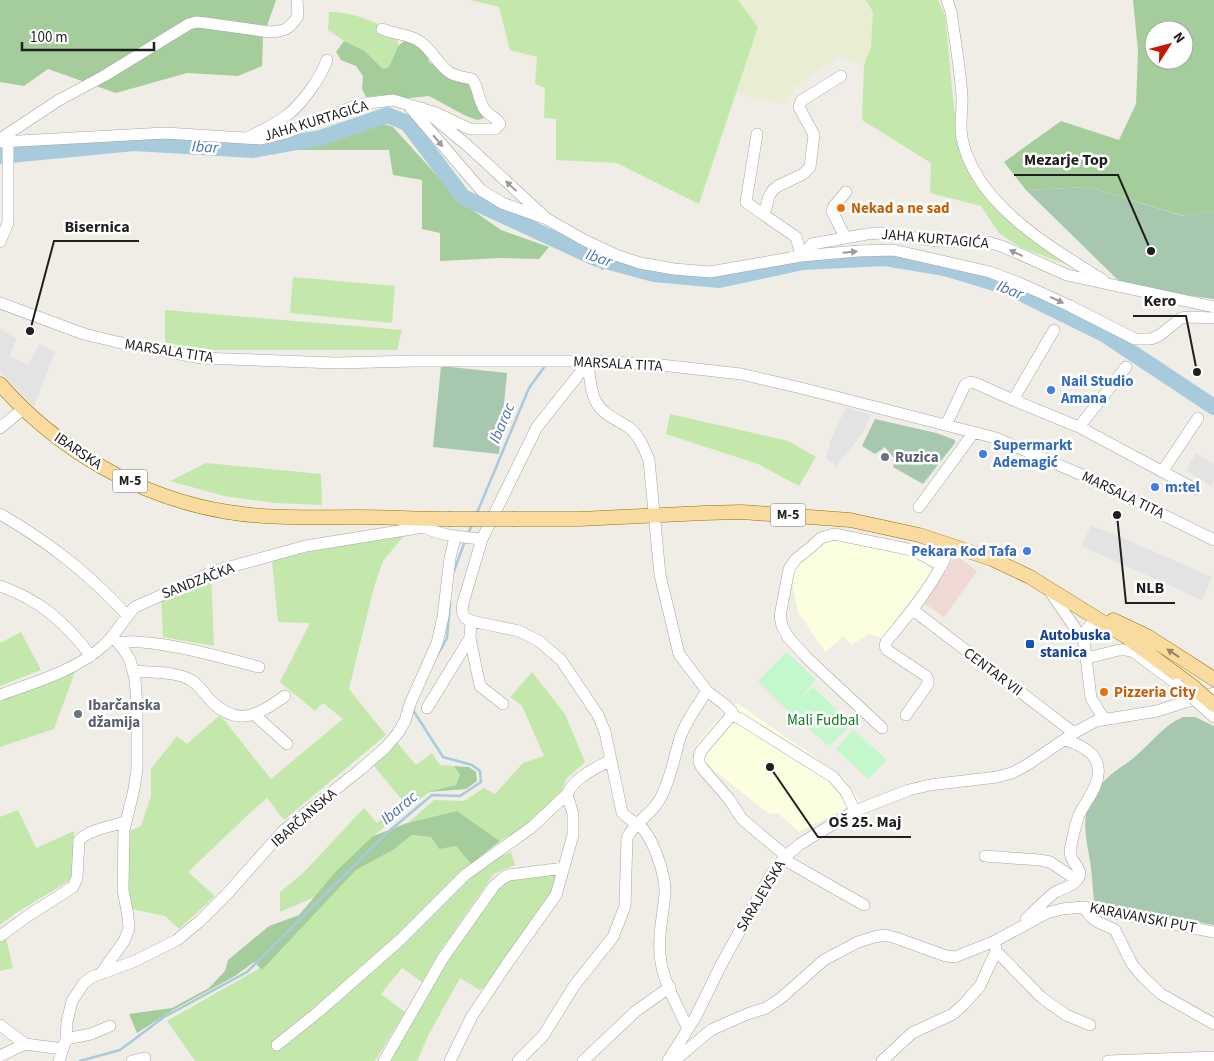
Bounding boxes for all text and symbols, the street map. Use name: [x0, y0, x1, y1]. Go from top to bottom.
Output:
scale bar: [22, 20, 155, 52]
north arrow: [1144, 20, 1194, 70]
text: 100 m: [30, 27, 68, 48]
text: N: [1168, 28, 1190, 48]
street label: JAHA KURTAGIĆA: [261, 95, 372, 147]
water label: Ibar: [191, 135, 220, 159]
one-way arrow: [432, 135, 443, 147]
callout: Mezarje Top: [1014, 144, 1118, 175]
text: Mezarje Top: [1024, 149, 1108, 171]
one-way arrow: [505, 180, 517, 192]
place label: Nekad a ne sad: [851, 198, 950, 219]
marker: Nekad a ne sad: [835, 202, 847, 214]
callout: Bisernica: [54, 210, 139, 241]
text: Bisernica: [64, 216, 130, 238]
street label: JAHA KURTAGIĆA: [880, 224, 991, 254]
water label: Ibar: [583, 243, 617, 273]
one-way arrow: [842, 247, 858, 255]
one-way arrow: [1009, 248, 1023, 256]
water label: Ibar: [994, 275, 1028, 306]
callout: Kero: [1133, 285, 1186, 316]
text: Kero: [1144, 290, 1177, 312]
one-way arrow: [1050, 297, 1064, 305]
street label: MARSALA TITA: [123, 334, 216, 369]
street label: MARSALA TITA: [573, 351, 664, 377]
place label: Nail Studio Amana: [1060, 371, 1134, 409]
marker: Nail Studio Amana: [1045, 384, 1057, 396]
water label: Ibarac: [484, 399, 520, 447]
street label: IBARSKA: [50, 427, 107, 475]
place label: Supermarkt Ademagić: [992, 435, 1073, 473]
place label: Ruzica: [895, 447, 939, 468]
marker: Supermarkt Ademagić: [977, 448, 989, 460]
marker: Ruzica: [879, 451, 891, 463]
street label: MARSALA TITA: [1078, 466, 1169, 524]
road number: M-5: [112, 470, 148, 492]
place label: m:tel: [1165, 477, 1201, 498]
marker: m:tel: [1149, 481, 1161, 493]
road number: M-5: [770, 504, 806, 526]
place label: Pekara Kod Tafa: [911, 541, 1017, 562]
marker: Pekara Kod Tafa: [1021, 545, 1033, 557]
street label: SANDZAČKA: [159, 557, 238, 604]
callout: NLB: [1126, 572, 1175, 603]
text: NLB: [1136, 577, 1165, 599]
place label: Autobuska stanica: [1039, 625, 1111, 663]
marker: Autobuska stanica: [1024, 638, 1036, 650]
street label: CENTAR VII: [959, 643, 1027, 701]
one-way arrow: [1166, 648, 1180, 658]
place label: Pizzeria City: [1114, 682, 1196, 703]
marker: Pizzeria City: [1098, 686, 1110, 698]
place label: Ibarčanska džamija: [88, 695, 161, 733]
marker: Ibarčanska džamija: [72, 708, 84, 720]
park label: Mali Fudbal: [787, 710, 859, 731]
street label: IBARČANSKA: [267, 783, 342, 852]
water label: Ibarac: [376, 786, 422, 830]
callout: OŠ 25. Maj: [818, 806, 911, 837]
text: OŠ 25. Maj: [828, 811, 902, 833]
street label: SARAJEVSKA: [731, 856, 791, 936]
street label: KARAVANSKI PUT: [1088, 897, 1198, 939]

